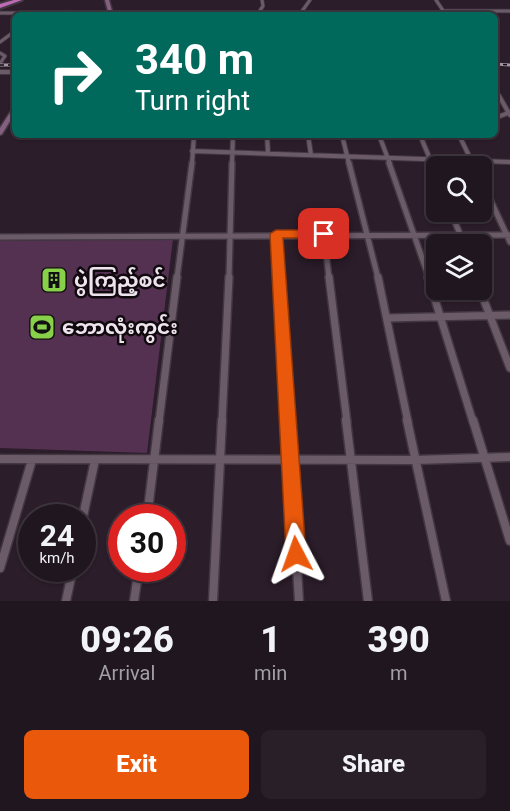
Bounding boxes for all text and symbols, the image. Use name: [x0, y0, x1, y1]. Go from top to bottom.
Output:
text: 340 m: [135, 35, 254, 84]
icon: right: [36, 36, 114, 114]
text: Turn right: [135, 85, 250, 117]
map controls: [426, 156, 492, 300]
button: search: [426, 156, 492, 222]
pin: [298, 208, 349, 259]
icon: arrive: [307, 217, 340, 250]
button: layers: [426, 234, 492, 300]
building icon: ပွဲကြည့်စင်: [39, 265, 69, 295]
place label: ပွဲကြည့်စင်: [74, 267, 166, 296]
sports icon: ဘောလုံးကွင်း: [27, 312, 57, 342]
place label: ဘောလုံးကွင်း: [62, 314, 178, 343]
speed limit sign: 30: [108, 504, 186, 582]
text: 24: [40, 518, 74, 553]
position arrow: [264, 522, 328, 586]
text: km/h: [39, 549, 75, 567]
text: 09:26: [80, 619, 174, 661]
text: 1: [260, 619, 281, 661]
text: 390: [368, 619, 430, 661]
text: Arrival: [99, 661, 155, 685]
text: min: [254, 661, 287, 685]
text: m: [390, 661, 407, 685]
button: Exit: [24, 730, 249, 799]
button: Share: [261, 730, 486, 799]

